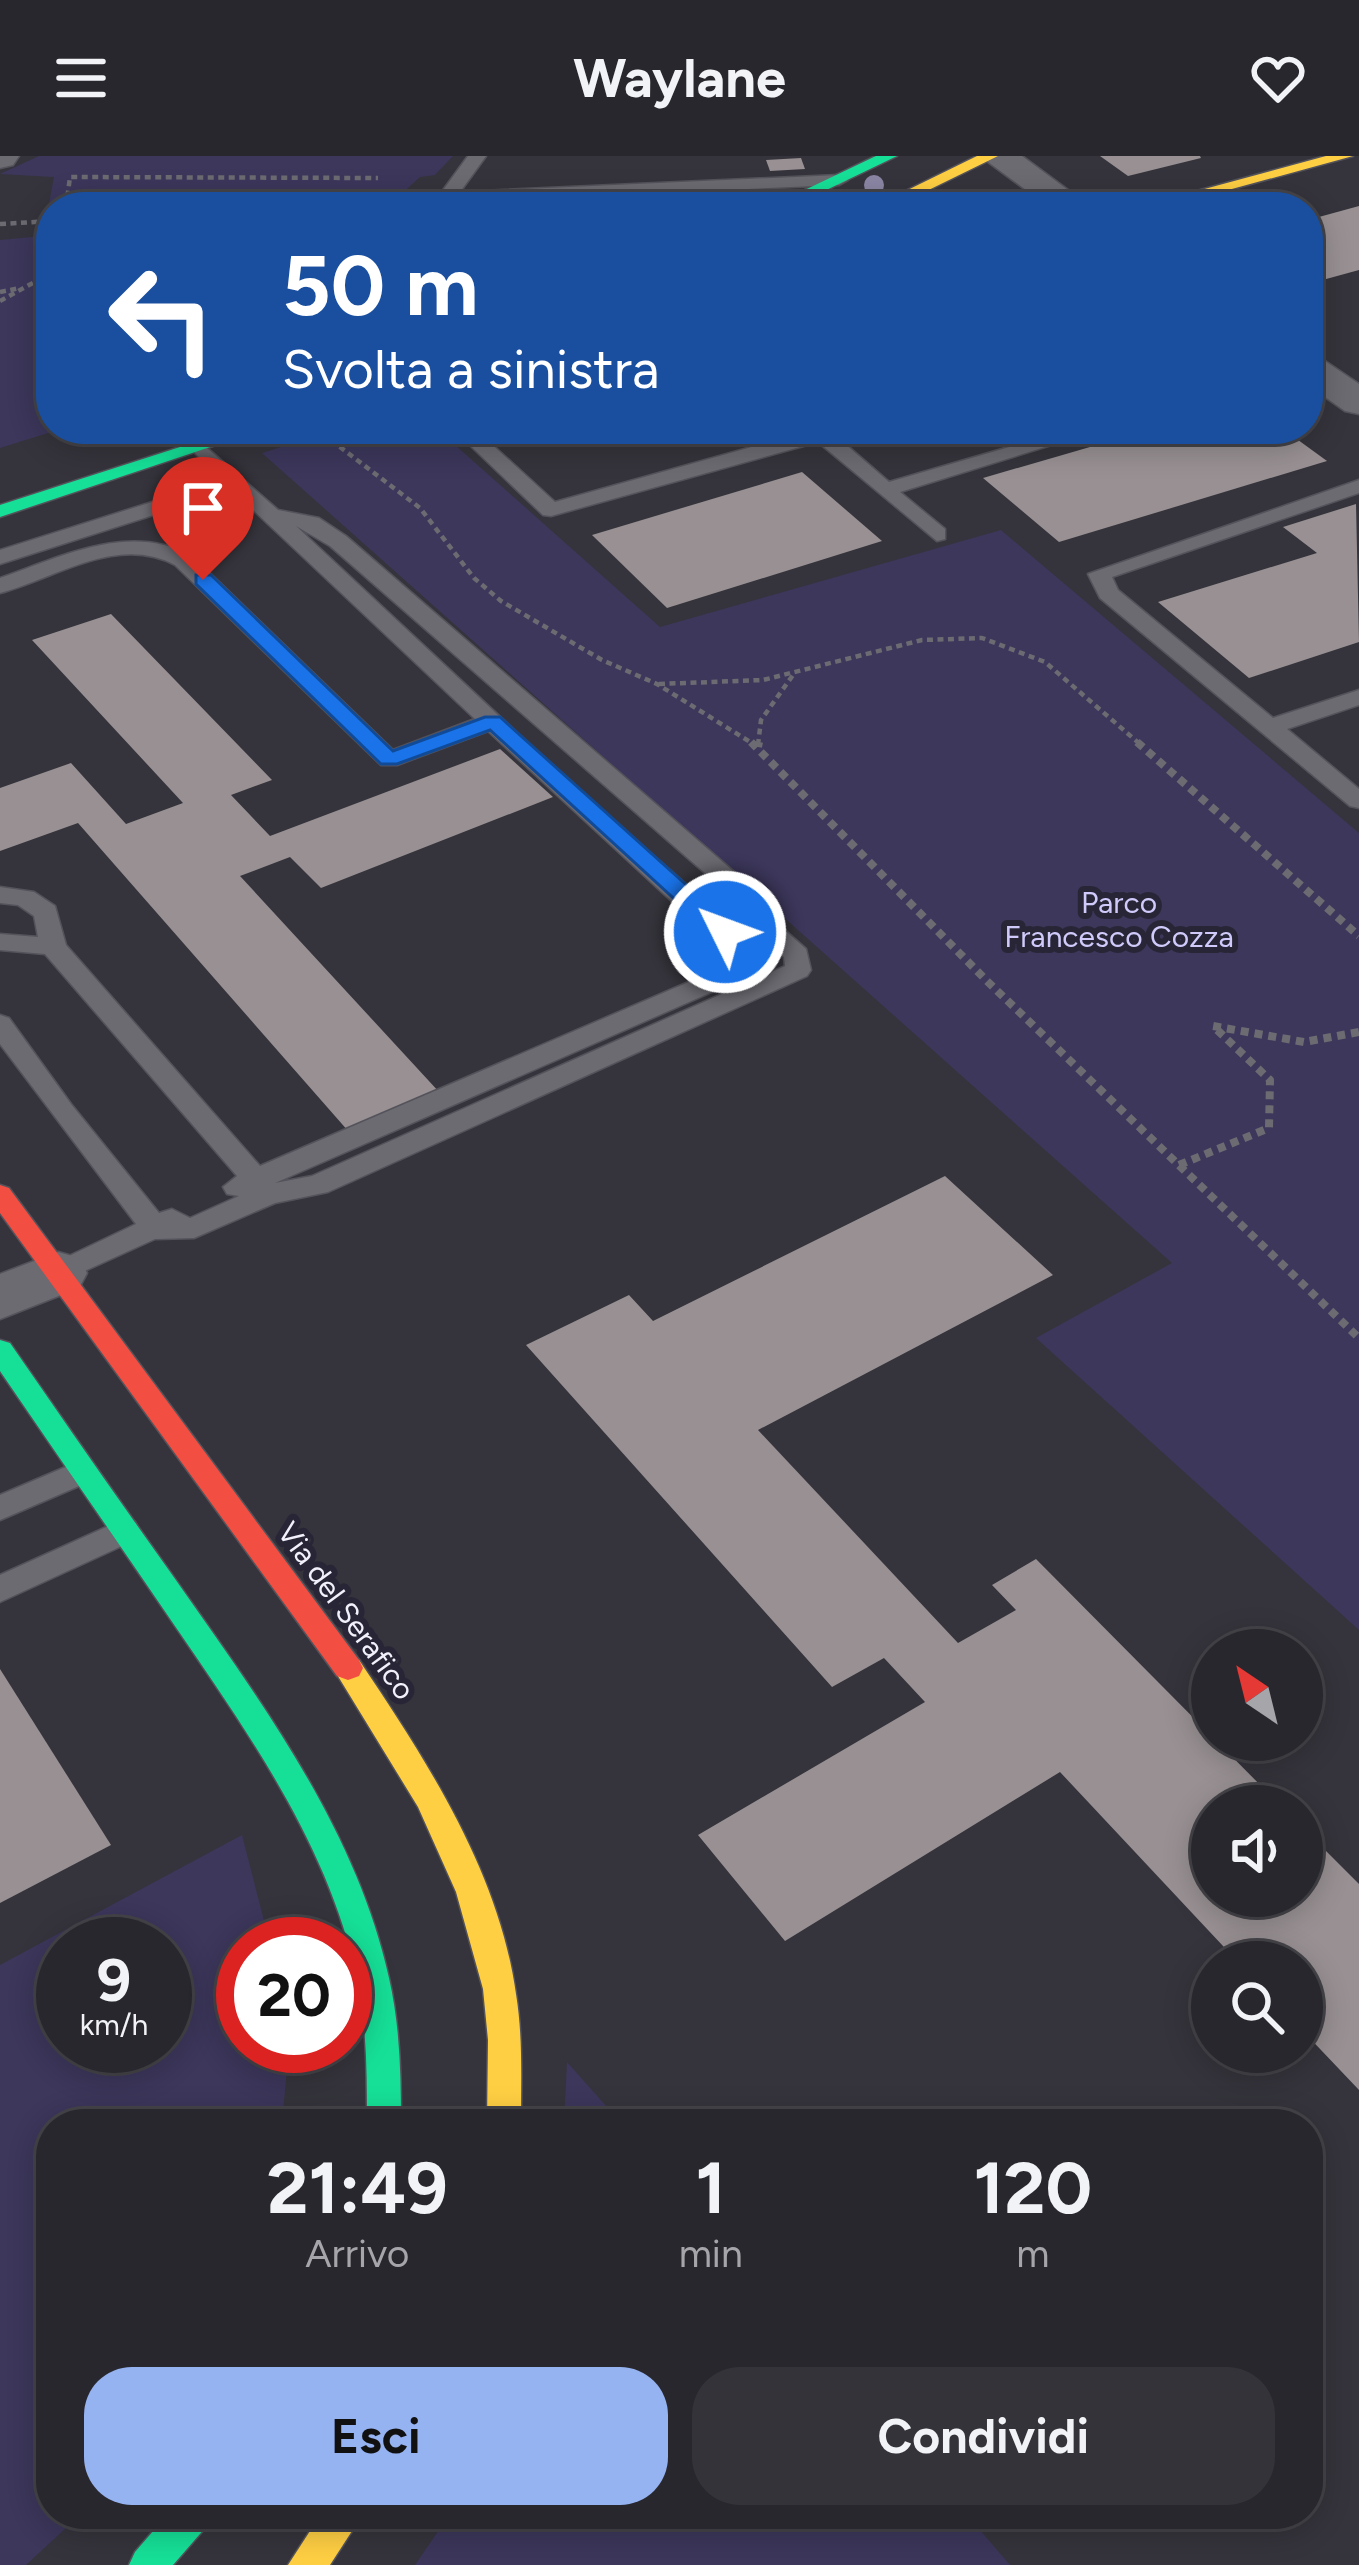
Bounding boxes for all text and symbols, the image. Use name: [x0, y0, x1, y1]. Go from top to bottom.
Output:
icon: menu: [48, 45, 114, 111]
icon: heart: [1245, 45, 1311, 111]
text: Waylane: [573, 46, 786, 111]
text: 50 m: [282, 235, 478, 336]
icon: left: [84, 240, 240, 396]
text: Svolta a sinistra: [282, 337, 660, 402]
pin: [152, 457, 254, 580]
icon: arrive: [170, 475, 236, 541]
position arrow: [662, 869, 788, 995]
park label: Parco Francesco Cozza: [1004, 884, 1234, 955]
street label: Via del Serafico: [270, 1515, 423, 1707]
north arrow: [1191, 1629, 1323, 1761]
map controls: [1191, 1629, 1323, 2073]
button: sound: [1191, 1785, 1323, 1917]
speed limit sign: 20: [216, 1917, 372, 2073]
button: search: [1191, 1941, 1323, 2073]
text: 9: [97, 1944, 131, 2016]
text: km/h: [80, 2006, 148, 2043]
text: 21:49: [267, 2145, 448, 2231]
text: 1: [695, 2145, 726, 2231]
text: 120: [973, 2145, 1092, 2231]
text: Arrivo: [305, 2230, 409, 2277]
text: min: [679, 2230, 743, 2277]
text: m: [1016, 2230, 1049, 2277]
button: Esci: [84, 2367, 668, 2505]
button: Condividi: [692, 2367, 1275, 2505]

